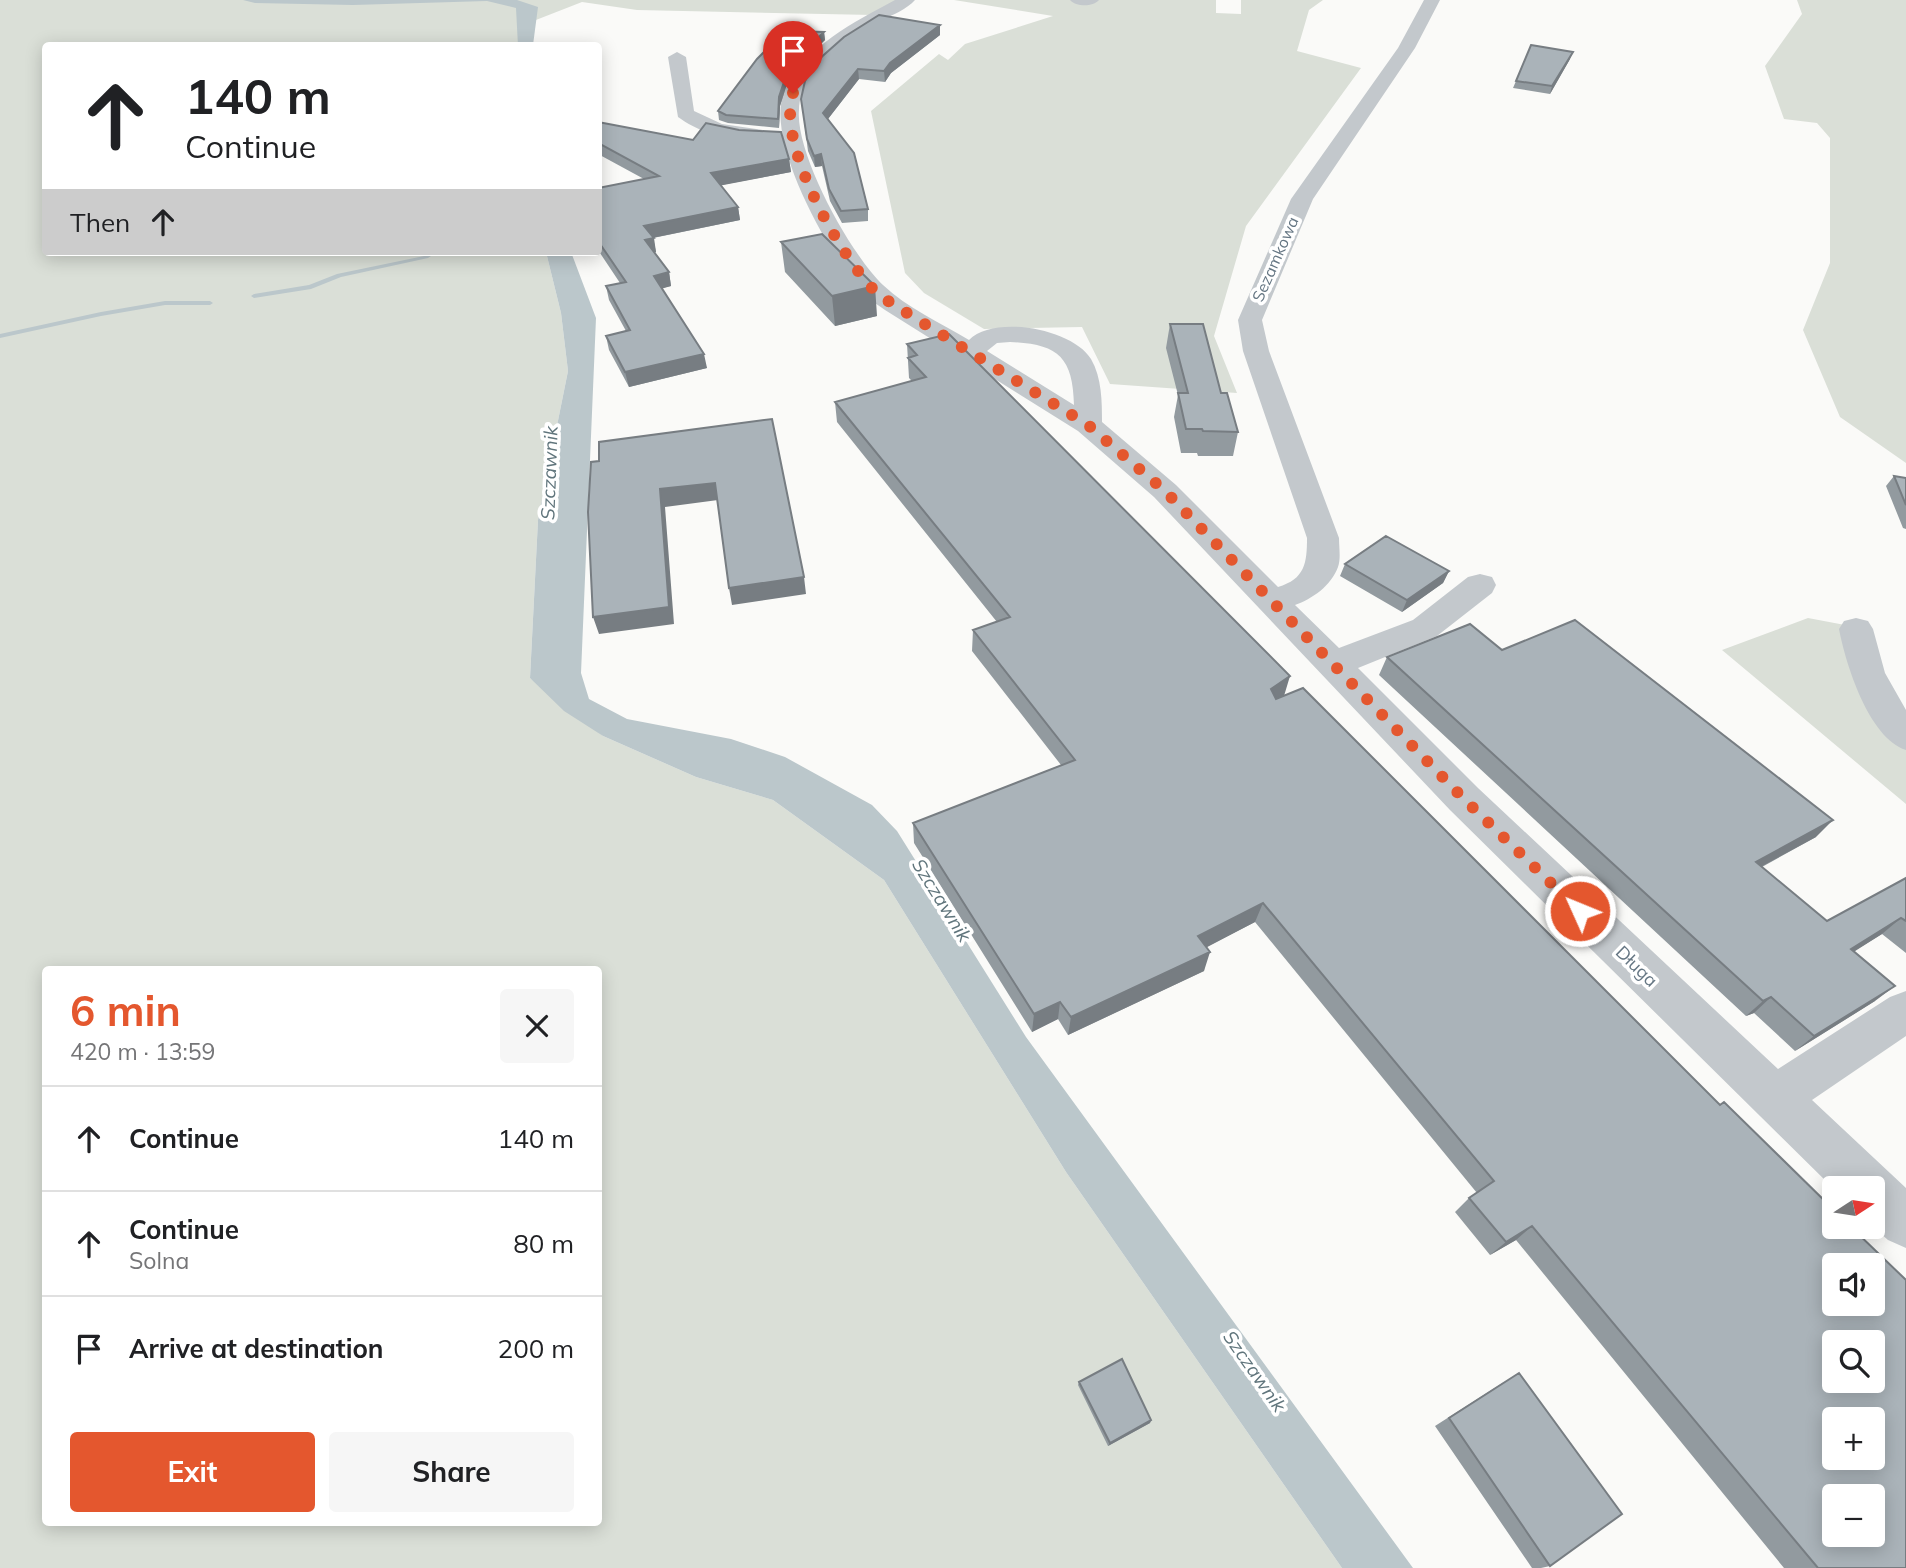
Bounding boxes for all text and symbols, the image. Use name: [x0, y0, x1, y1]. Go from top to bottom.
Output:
pin: [763, 21, 823, 93]
icon: arrive: [774, 32, 812, 70]
text: 140 m: [185, 65, 331, 126]
icon: ahead: [70, 70, 161, 161]
text: Continue: [185, 126, 316, 166]
icon: ahead: [144, 203, 182, 241]
text: Then: [70, 206, 130, 239]
street label: Sezamkowa: [1247, 213, 1303, 305]
water label: Szczawnik: [535, 424, 563, 520]
water label: Szczawnik: [907, 854, 978, 947]
position arrow: [1543, 874, 1617, 948]
street label: Długa: [1611, 940, 1663, 992]
text: 6 min: [70, 984, 181, 1037]
button: close: [500, 989, 574, 1063]
text: 420 m · 13:59: [70, 1037, 215, 1066]
icon: ahead: [70, 1120, 108, 1158]
text: Continue: [129, 1122, 239, 1155]
text: 140 m: [498, 1122, 574, 1155]
north arrow: [1822, 1176, 1885, 1239]
map controls: [1822, 1176, 1885, 1547]
text: Continue: [129, 1213, 239, 1246]
icon: ahead: [70, 1225, 108, 1263]
text: 80 m: [513, 1227, 574, 1260]
text: Solna: [129, 1246, 189, 1275]
button: sound: [1822, 1253, 1885, 1316]
water label: Szczawnik: [1218, 1326, 1292, 1417]
icon: arrive: [70, 1330, 108, 1368]
button: search: [1822, 1330, 1885, 1393]
text: Arrive at destination: [129, 1332, 384, 1365]
text: 200 m: [498, 1332, 574, 1365]
button: +: [1822, 1407, 1885, 1470]
button: Exit: [70, 1432, 315, 1512]
button: Share: [329, 1432, 574, 1512]
button: −: [1822, 1484, 1885, 1547]

